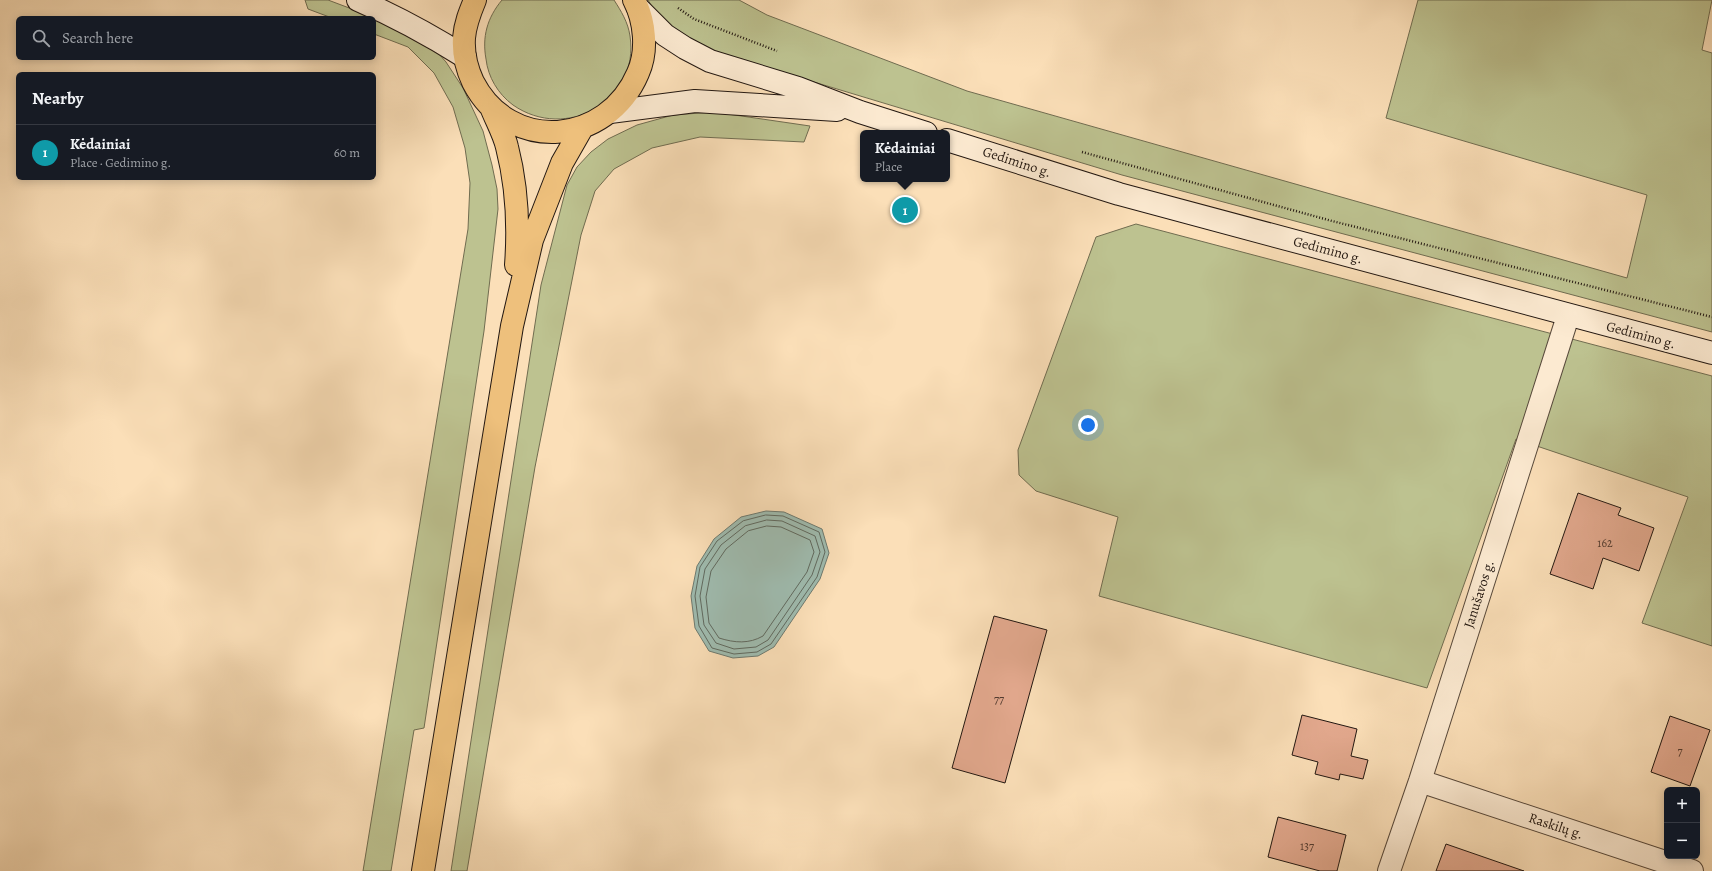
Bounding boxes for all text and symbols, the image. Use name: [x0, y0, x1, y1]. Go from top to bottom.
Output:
search box: [16, 16, 376, 60]
icon: search: [30, 27, 52, 49]
text: Search here: [62, 28, 133, 48]
text: Nearby: [32, 87, 83, 110]
popup: [860, 130, 950, 182]
text: Kėdainiai: [70, 134, 130, 154]
text: Kėdainiai: [875, 138, 935, 158]
street label: Gedimino g.: [980, 142, 1054, 182]
text: 1: [43, 144, 47, 161]
text: 60 m: [334, 144, 360, 161]
text: Place · Gedimino g.: [70, 154, 171, 171]
text: Place: [875, 158, 902, 175]
pin: 1: [892, 195, 918, 225]
street label: Gedimino g.: [1291, 232, 1365, 268]
street label: Gedimino g.: [1604, 317, 1678, 353]
your location: [1078, 415, 1098, 435]
house number: 162: [1597, 535, 1613, 551]
street label: Janušavos g.: [1459, 558, 1499, 630]
house number: 77: [994, 691, 1005, 707]
house number: 7: [1677, 743, 1683, 759]
map controls: [1664, 787, 1700, 859]
button: +: [1664, 787, 1700, 823]
street label: Raskilų g.: [1526, 808, 1586, 844]
button: −: [1664, 823, 1700, 859]
house number: 137: [1300, 838, 1315, 854]

